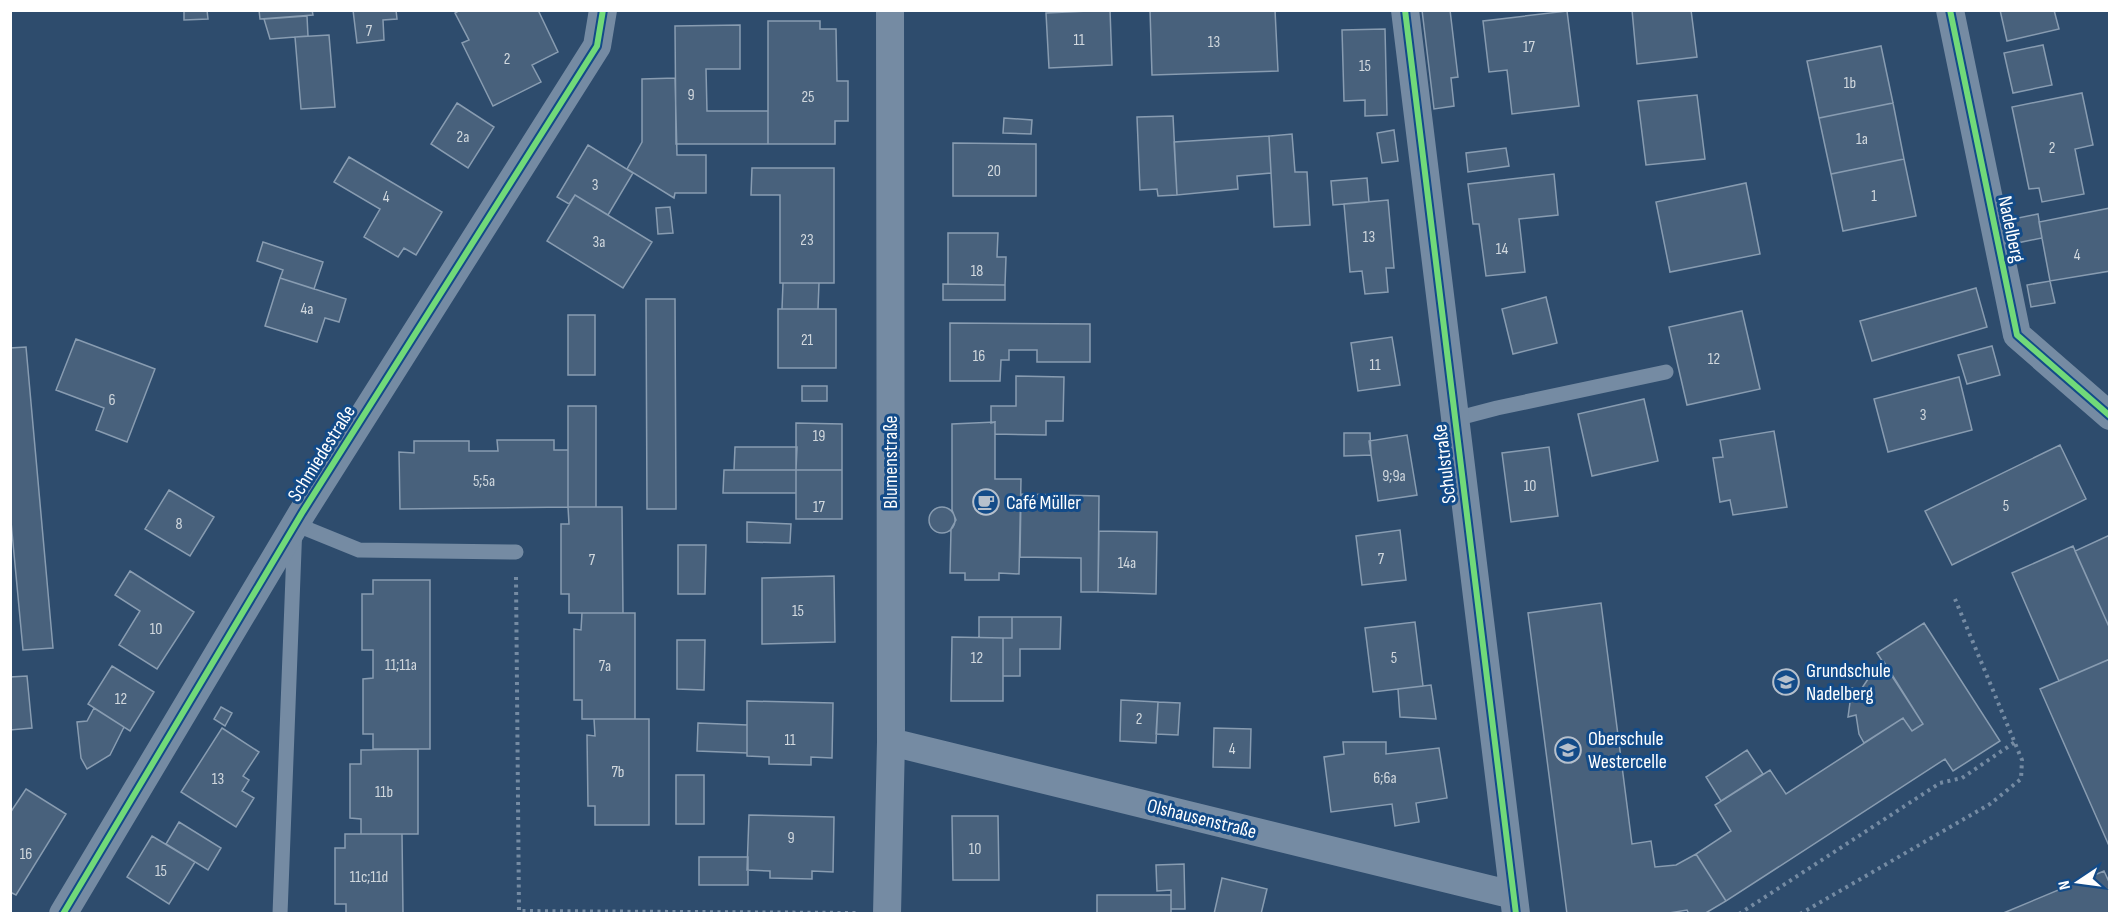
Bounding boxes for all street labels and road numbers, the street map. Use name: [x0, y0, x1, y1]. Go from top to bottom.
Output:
street label: Nadelberg: [1992, 194, 2030, 265]
street label: Schmiedestraße: [283, 401, 361, 506]
street label: Blumenstraße: [879, 415, 903, 509]
street label: Schulstraße: [1428, 423, 1462, 505]
street label: Olshausenstraße: [1145, 794, 1259, 844]

